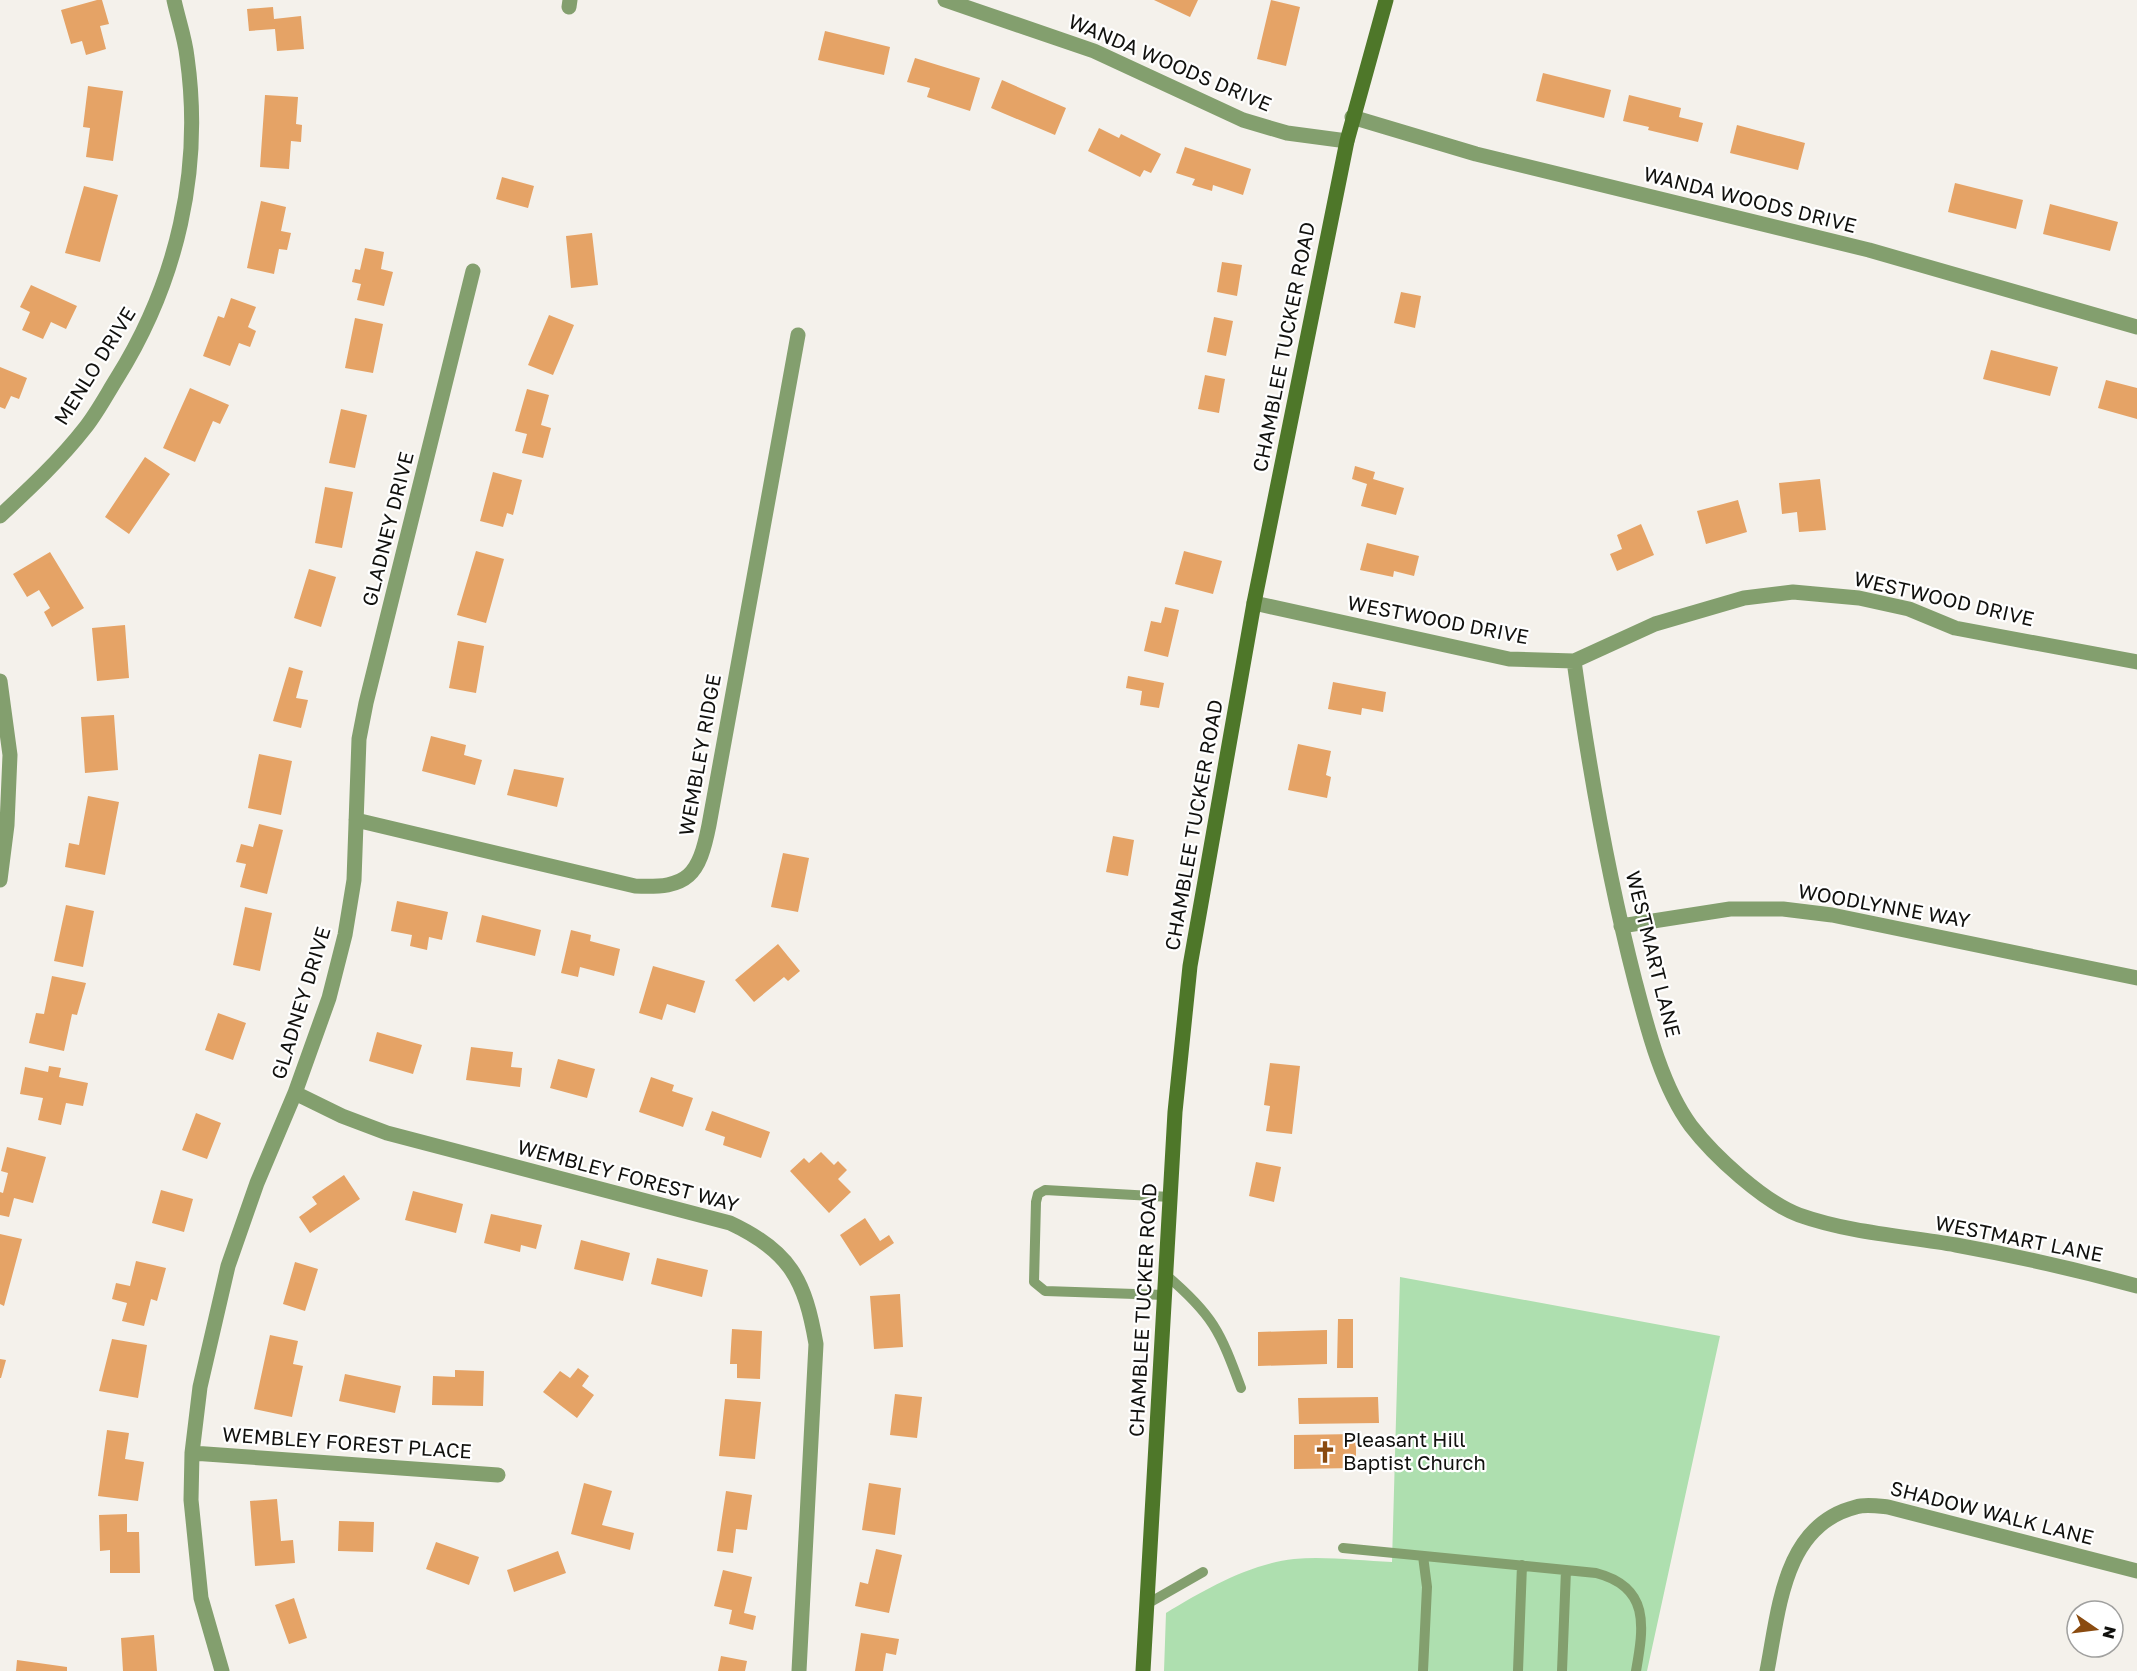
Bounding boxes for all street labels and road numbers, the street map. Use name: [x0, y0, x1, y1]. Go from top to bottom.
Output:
street label: WANDA WOODS DRIVE: [1065, 8, 1276, 116]
street label: WANDA WOODS DRIVE: [1641, 161, 1859, 237]
street label: CHAMBLEE TUCKER ROAD: [1247, 220, 1319, 474]
street label: MENLO DRIVE: [48, 302, 140, 429]
street label: GLADNEY DRIVE: [356, 449, 418, 609]
street label: WESTWOOD DRIVE: [1852, 566, 2037, 630]
street label: WESTWOOD DRIVE: [1346, 590, 1531, 648]
street label: WEMBLEY RIDGE: [673, 672, 725, 838]
street label: CHAMBLEE TUCKER ROAD: [1159, 698, 1227, 952]
street label: WESTMART LANE: [1622, 868, 1686, 1039]
street label: WOODLYNNE WAY: [1796, 878, 1972, 932]
street label: GLADNEY DRIVE: [265, 923, 335, 1082]
street label: WEMBLEY FOREST WAY: [515, 1134, 742, 1216]
street label: CHAMBLEE TUCKER ROAD: [1123, 1182, 1161, 1438]
street label: WESTMART LANE: [1933, 1210, 2105, 1266]
street label: WEMBLEY FOREST PLACE: [222, 1421, 473, 1463]
street label: SHADOW WALK LANE: [1888, 1475, 2096, 1549]

